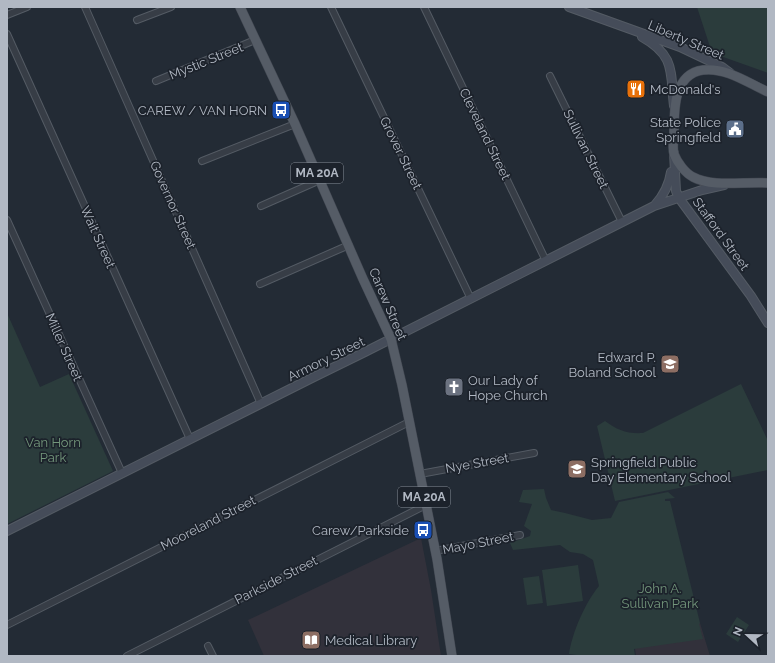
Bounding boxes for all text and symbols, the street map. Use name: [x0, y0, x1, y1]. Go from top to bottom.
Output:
street label: Liberty Street: [646, 17, 727, 63]
street label: Mystic Street: [167, 39, 246, 83]
restaurant icon: McDonald's: [625, 78, 647, 100]
place label: McDonald's: [650, 82, 720, 97]
street label: Cleveland Street: [456, 86, 514, 183]
bus stop icon: CAREW / VAN HORN: [270, 99, 292, 121]
place label: CAREW / VAN HORN: [138, 103, 267, 118]
street label: Sullivan Street: [560, 107, 612, 192]
street label: Grover Street: [377, 114, 425, 192]
place label: State Police Springfield: [650, 115, 721, 145]
public building icon: State Police Springfield: [724, 118, 746, 140]
street label: Governor Street: [147, 159, 199, 252]
road number: MA 20A: [291, 163, 343, 183]
street label: Stafford Street: [690, 195, 753, 274]
street label: Wait Street: [78, 204, 119, 271]
street label: Carew Street: [366, 265, 410, 343]
street label: Miller Street: [42, 311, 86, 384]
street label: Armory Street: [285, 334, 367, 384]
place label: Edward P. Boland School: [568, 350, 656, 380]
school or university icon: Edward P. Boland School: [659, 353, 681, 375]
place label: Our Lady of Hope Church: [468, 373, 547, 403]
church icon: Our Lady of Hope Church: [443, 376, 465, 398]
park label: Van Horn Park: [25, 435, 81, 465]
street label: Nye Street: [444, 450, 510, 476]
place label: Springfield Public Day Elementary School: [591, 455, 731, 485]
school or university icon: Springfield Public Day Elementary School: [566, 458, 588, 480]
road number: MA 20A: [398, 487, 450, 507]
street label: Mooreland Street: [158, 492, 258, 553]
bus stop icon: Carew/Parkside: [412, 519, 434, 541]
place label: Carew/Parkside: [312, 523, 409, 538]
street label: Mayo Street: [441, 529, 515, 557]
street label: Parkside Street: [232, 552, 320, 607]
park label: John A. Sullivan Park: [622, 581, 699, 611]
north arrow: [727, 615, 767, 655]
text: N: [731, 625, 746, 638]
library icon: Medical Library: [300, 629, 322, 651]
place label: Medical Library: [325, 633, 417, 648]

